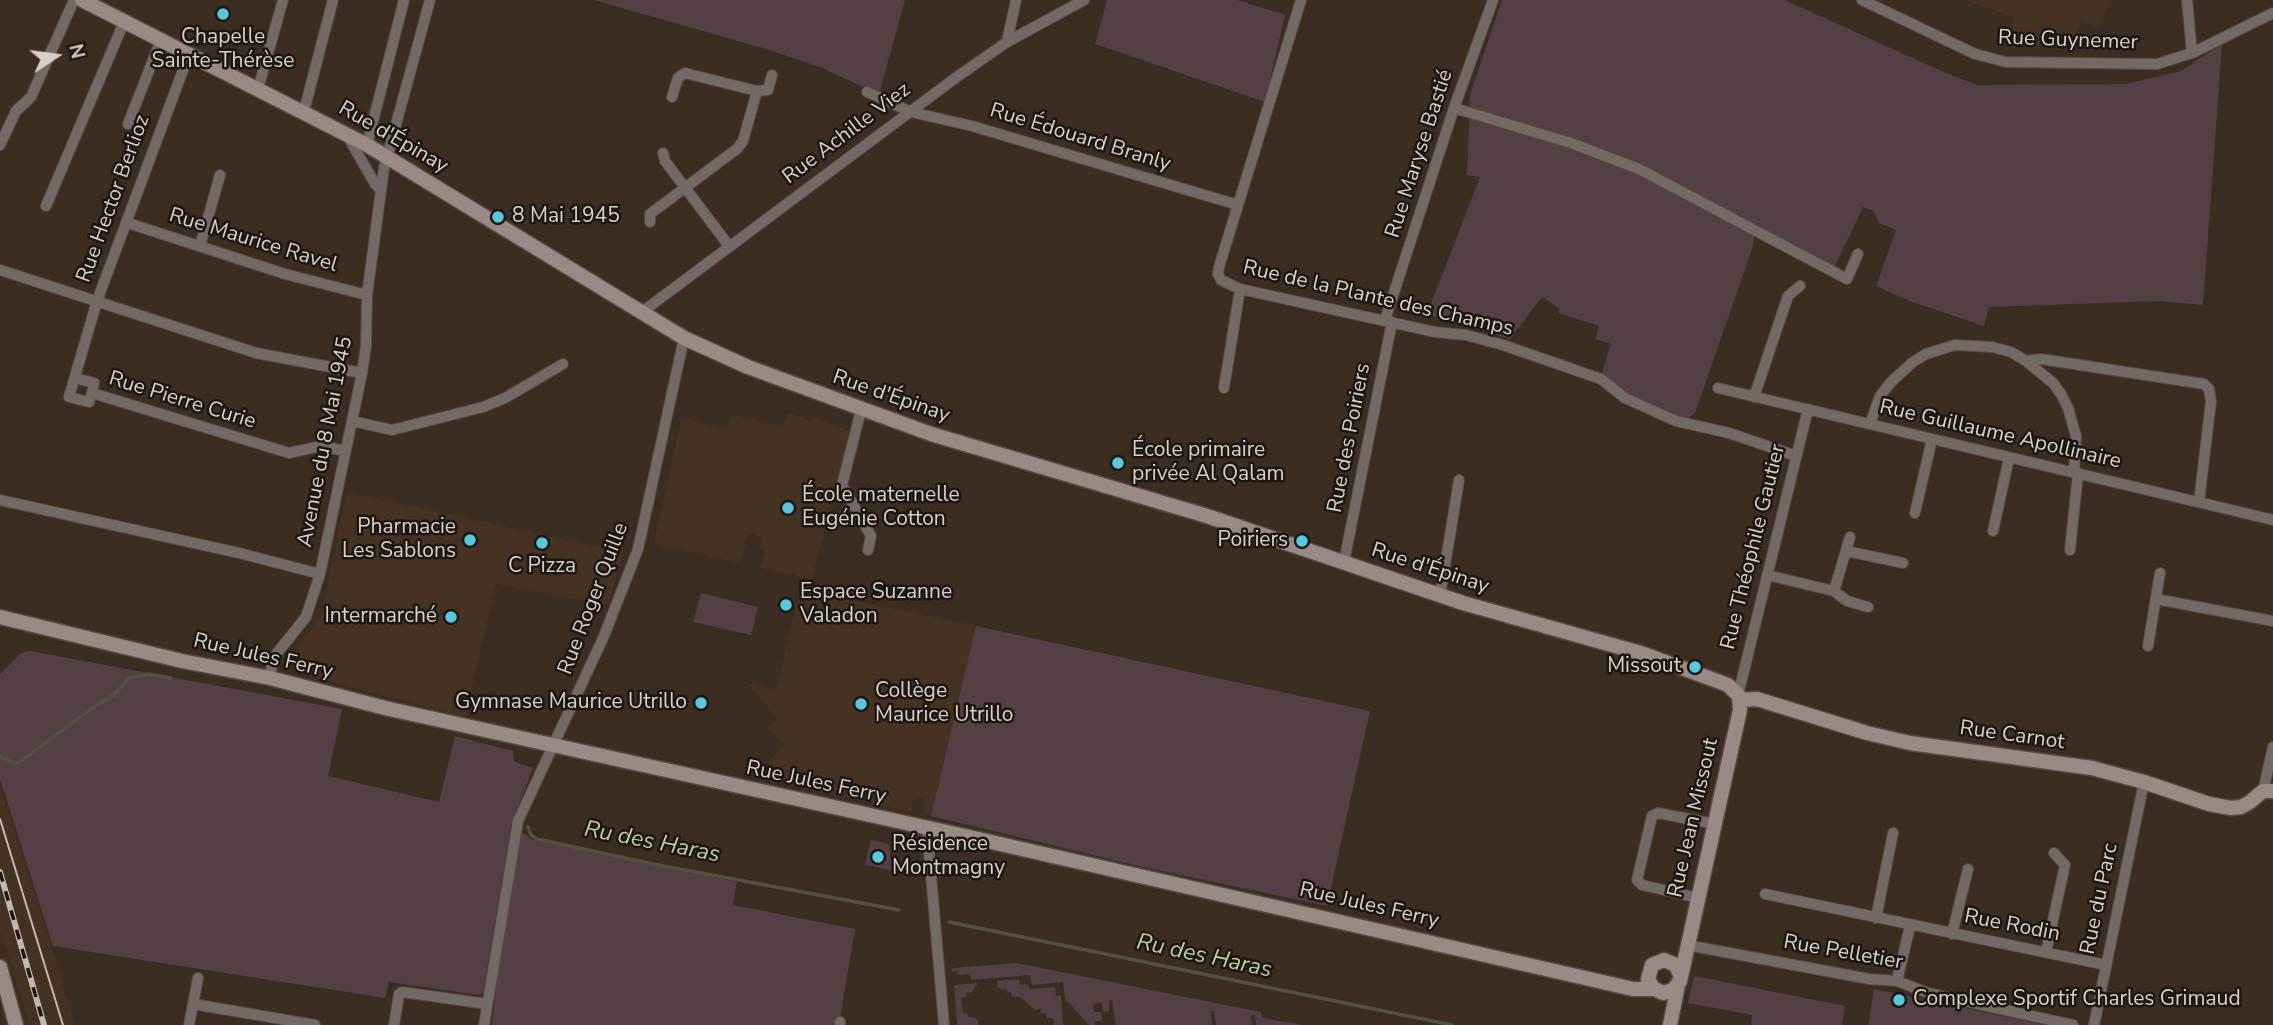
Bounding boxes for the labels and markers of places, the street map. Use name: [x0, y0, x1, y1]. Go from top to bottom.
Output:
marker: Chapelle Sainte-Thérèse: [215, 6, 231, 22]
place label: Chapelle Sainte-Thérèse: [151, 25, 295, 75]
place label: 8 Mai 1945: [512, 204, 620, 230]
marker: 8 Mai 1945: [490, 209, 506, 225]
place label: École primaire privée Al Qalam: [1132, 438, 1285, 488]
marker: École primaire privée Al Qalam: [1110, 455, 1126, 471]
place label: École maternelle Eugénie Cotton: [802, 483, 960, 533]
marker: École maternelle Eugénie Cotton: [780, 500, 796, 516]
place label: Pharmacie Les Sablons: [342, 515, 456, 565]
place label: Poiriers: [1218, 528, 1288, 554]
marker: Pharmacie Les Sablons: [462, 532, 478, 548]
marker: Poiriers: [1294, 533, 1310, 549]
marker: C Pizza: [534, 535, 550, 551]
place label: C Pizza: [508, 554, 576, 580]
place label: Espace Suzanne Valadon: [800, 580, 952, 630]
marker: Espace Suzanne Valadon: [778, 597, 794, 613]
place label: Intermarché: [324, 604, 437, 630]
marker: Intermarché: [443, 609, 459, 625]
place label: Missout: [1607, 654, 1681, 680]
marker: Missout: [1687, 659, 1703, 675]
place label: Collège Maurice Utrillo: [875, 679, 1013, 729]
place label: Gymnase Maurice Utrillo: [455, 690, 687, 716]
marker: Gymnase Maurice Utrillo: [693, 695, 709, 711]
marker: Collège Maurice Utrillo: [853, 696, 869, 712]
place label: Résidence Montmagny: [892, 832, 1005, 882]
marker: Résidence Montmagny: [870, 849, 886, 865]
place label: Complexe Sportif Charles Grimaud: [1913, 987, 2241, 1013]
marker: Complexe Sportif Charles Grimaud: [1891, 992, 1907, 1008]

